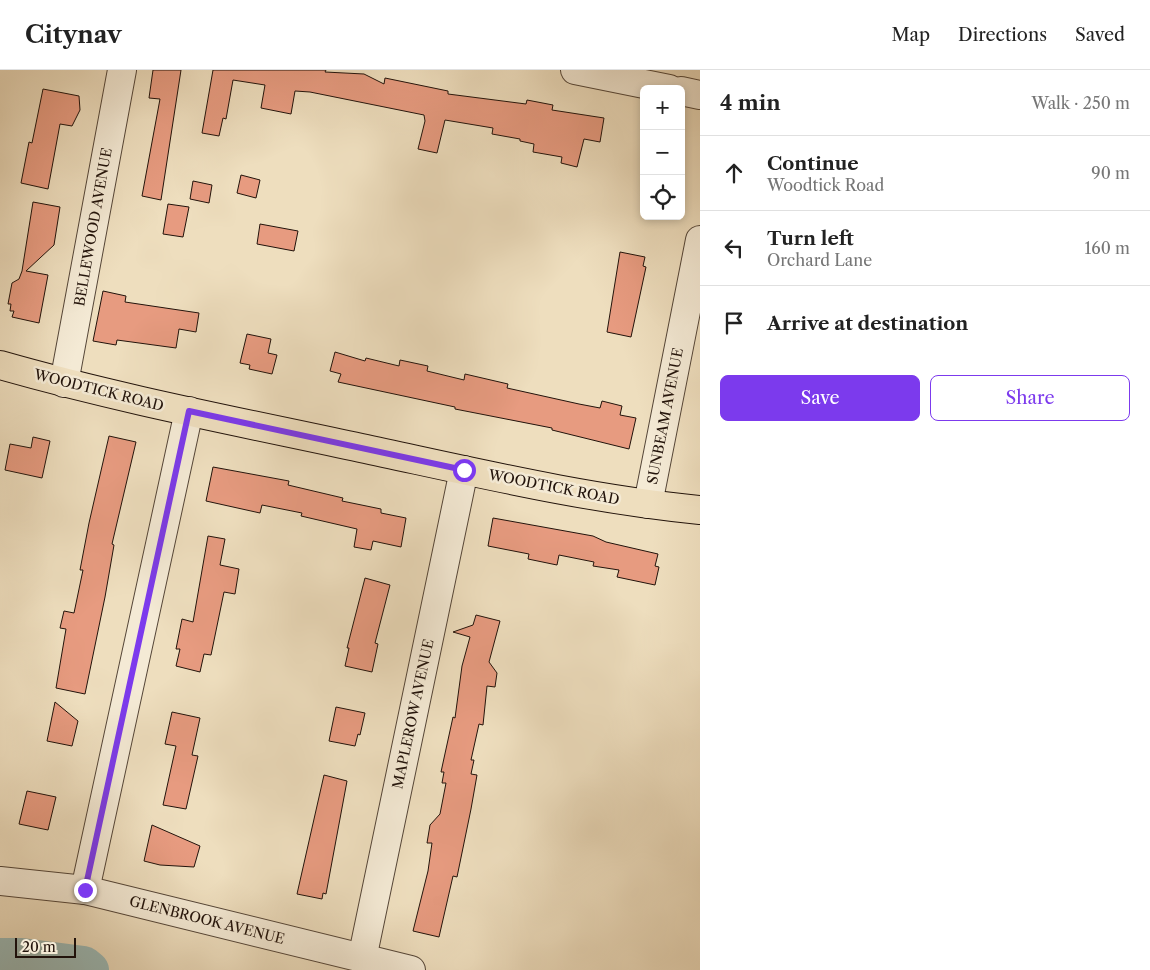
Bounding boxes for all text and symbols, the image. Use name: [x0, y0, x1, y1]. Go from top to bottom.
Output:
text: Citynav: [25, 20, 122, 49]
text: Map: [891, 24, 930, 46]
text: Directions: [958, 24, 1047, 46]
text: Saved: [1075, 24, 1125, 46]
map controls: [640, 85, 685, 220]
button: +: [640, 85, 685, 130]
text: 4 min: [720, 90, 781, 115]
text: Walk · 250 m: [1032, 93, 1130, 113]
button: −: [640, 130, 685, 175]
street label: BELLEWOOD AVENUE: [70, 146, 116, 308]
text: Continue: [767, 152, 859, 175]
icon: ahead: [720, 159, 748, 187]
text: 90 m: [1091, 163, 1130, 183]
button: locate: [640, 175, 685, 220]
text: Woodtick Road: [767, 175, 884, 195]
text: Turn left: [767, 227, 854, 250]
icon: left: [720, 234, 748, 262]
text: 160 m: [1085, 238, 1130, 258]
text: Orchard Lane: [767, 250, 872, 270]
icon: arrive: [720, 309, 748, 337]
text: Arrive at destination: [767, 312, 968, 335]
street label: SUNBEAM AVENUE: [643, 346, 687, 486]
street label: WOODTICK ROAD: [31, 365, 166, 415]
button: Save: [720, 375, 920, 421]
button: Share: [930, 375, 1130, 421]
route start: [453, 459, 476, 482]
street label: WOODTICK ROAD: [486, 465, 621, 509]
street label: MAPLEROW AVENUE: [388, 637, 438, 791]
route end: [74, 879, 97, 902]
street label: GLENBROOK AVENUE: [128, 892, 286, 948]
scale bar: [15, 935, 76, 958]
text: 20 m: [22, 938, 56, 956]

